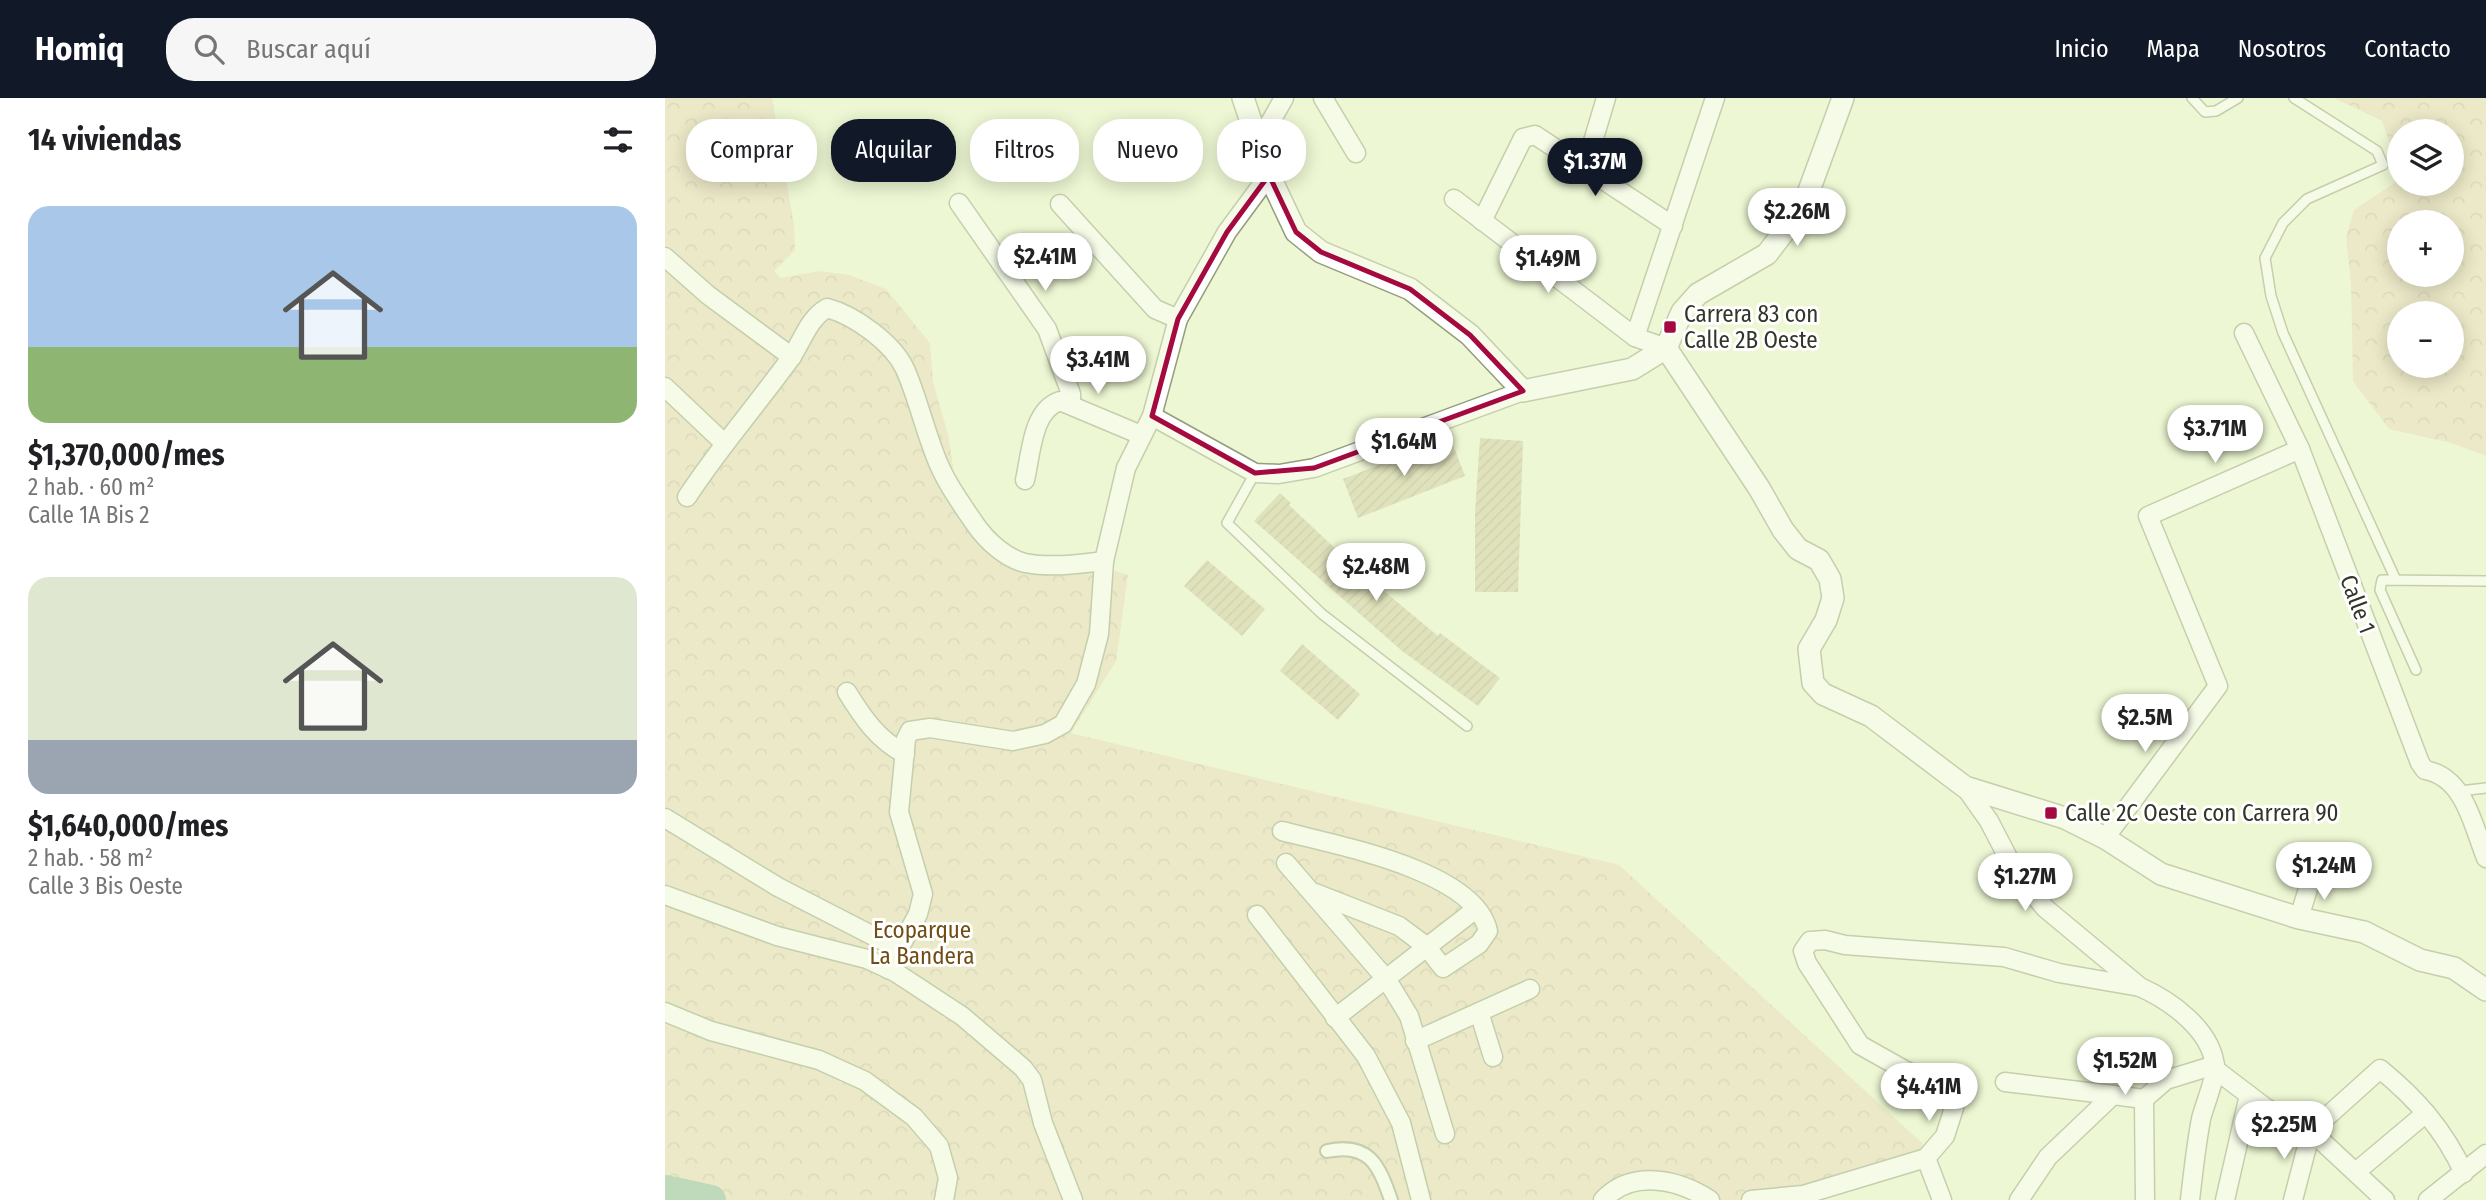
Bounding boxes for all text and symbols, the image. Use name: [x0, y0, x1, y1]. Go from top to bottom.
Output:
search box: [166, 18, 656, 81]
text: Homiq: [35, 29, 124, 69]
icon: search: [190, 30, 228, 68]
text: Buscar aquí: [246, 34, 371, 65]
text: Inicio: [2055, 35, 2109, 63]
text: Mapa: [2147, 35, 2200, 63]
text: Nosotros: [2238, 35, 2326, 63]
text: Contacto: [2364, 35, 2451, 63]
chip: Comprar: [686, 119, 817, 182]
chip: Alquilar: [831, 119, 956, 182]
chip: Filtros: [970, 119, 1079, 182]
chip: Nuevo: [1093, 119, 1203, 182]
chip: Piso: [1217, 119, 1306, 182]
map controls: [2387, 119, 2464, 378]
button: layers: [2387, 119, 2464, 196]
icon: filters: [599, 121, 637, 159]
text: 14 viviendas: [28, 122, 181, 158]
pin: $1.37M: [1538, 139, 1652, 198]
text: $1.37M: [1563, 147, 1627, 175]
pin: $2.26M: [1740, 188, 1854, 248]
text: $2.26M: [1764, 197, 1830, 225]
button: +: [2387, 210, 2464, 287]
pin: $2.41M: [988, 234, 1102, 293]
pin: $1.49M: [1491, 236, 1605, 295]
text: $2.41M: [1013, 242, 1077, 270]
text: $1.49M: [1516, 244, 1580, 272]
icon: home: [270, 252, 396, 378]
place label: Carrera 83 con Calle 2B Oeste: [1684, 300, 1818, 354]
button: −: [2387, 301, 2464, 378]
marker: Carrera 83 con Calle 2B Oeste: [1662, 319, 1678, 335]
pin: $3.41M: [1041, 336, 1155, 396]
text: $3.41M: [1066, 345, 1130, 373]
pin: $3.71M: [2158, 406, 2272, 465]
text: $3.71M: [2183, 414, 2247, 442]
pin: $1.64M: [1347, 418, 1461, 478]
text: $1.64M: [1371, 427, 1437, 455]
text: $1,370,000/mes: [28, 437, 225, 473]
text: 2 hab. · 60 m²: [28, 473, 154, 501]
text: Calle 1A Bis 2: [28, 501, 150, 529]
pin: $2.48M: [1319, 544, 1433, 603]
text: $2.48M: [1342, 552, 1410, 580]
street label: Calle 1: [2334, 571, 2382, 637]
icon: home: [270, 623, 396, 749]
pin: $2.5M: [2096, 694, 2194, 754]
text: $2.5M: [2117, 703, 2173, 731]
place label: Calle 2C Oeste con Carrera 90: [2065, 799, 2339, 827]
marker: Calle 2C Oeste con Carrera 90: [2043, 805, 2059, 821]
text: $1,640,000/mes: [28, 808, 228, 844]
pin: $1.24M: [2267, 842, 2381, 902]
text: 2 hab. · 58 m²: [28, 844, 153, 872]
text: $1.24M: [2292, 851, 2356, 879]
pin: $1.27M: [1968, 854, 2082, 913]
text: $1.27M: [1994, 862, 2056, 890]
text: Calle 3 Bis Oeste: [28, 872, 183, 900]
park label: Ecoparque La Bandera: [870, 916, 974, 970]
pin: $1.52M: [2068, 1038, 2182, 1097]
text: $1.52M: [2093, 1046, 2157, 1074]
pin: $4.41M: [1872, 1063, 1986, 1123]
text: $4.41M: [1897, 1072, 1961, 1100]
pin: $2.25M: [2227, 1102, 2341, 1161]
text: $2.25M: [2251, 1110, 2317, 1138]

